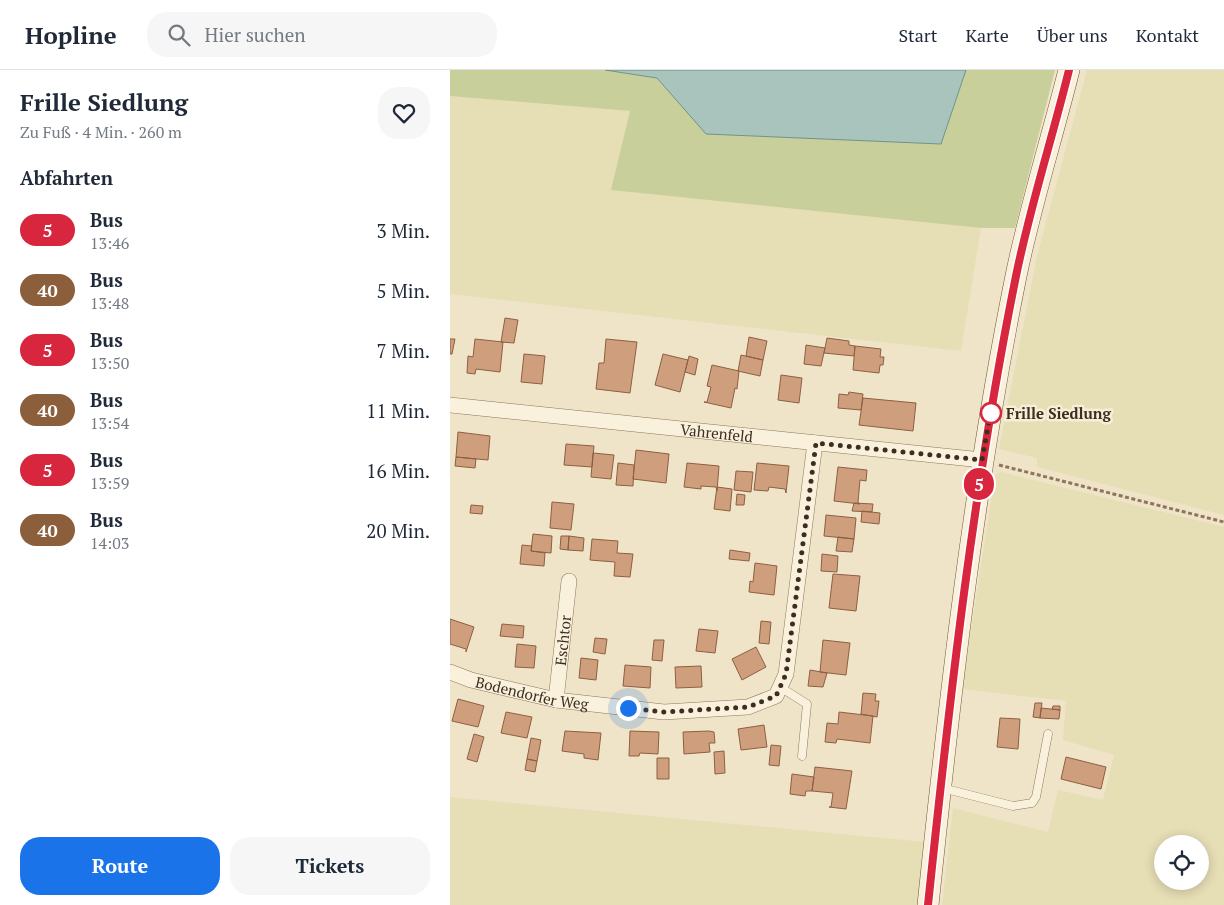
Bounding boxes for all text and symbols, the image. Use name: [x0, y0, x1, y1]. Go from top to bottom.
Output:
search box: [147, 12, 497, 57]
text: Hopline: [25, 19, 117, 51]
icon: search: [165, 21, 193, 49]
text: Hier suchen: [205, 22, 306, 47]
text: Start: [898, 23, 937, 47]
text: Karte: [965, 23, 1009, 47]
text: Über uns: [1037, 23, 1108, 47]
text: Kontakt: [1136, 23, 1199, 47]
text: Frille Siedlung: [20, 86, 188, 118]
button: heart: [378, 87, 430, 139]
text: Zu Fuß · 4 Min. · 260 m: [20, 121, 182, 143]
text: Abfahrten: [20, 165, 113, 190]
text: Bus: [90, 207, 123, 232]
text: 5: [42, 218, 53, 242]
text: 3 Min.: [376, 218, 430, 243]
text: 13:46: [90, 232, 129, 254]
text: Bus: [90, 267, 123, 292]
text: 40: [37, 278, 58, 302]
text: 5 Min.: [376, 278, 430, 303]
text: 13:48: [90, 292, 129, 314]
text: Bus: [90, 327, 123, 352]
text: 5: [42, 338, 53, 362]
text: 7 Min.: [376, 338, 430, 363]
text: 13:50: [90, 352, 129, 374]
text: Bus: [90, 387, 123, 412]
text: 40: [37, 398, 58, 422]
text: 11 Min.: [366, 398, 430, 423]
marker: Frille Siedlung: [980, 402, 1002, 424]
place label: Frille Siedlung: [1006, 403, 1111, 423]
text: 13:54: [90, 412, 129, 434]
street label: Vahrenfeld: [679, 419, 754, 446]
text: Bus: [90, 447, 123, 472]
text: 5: [42, 458, 53, 482]
text: 16 Min.: [366, 458, 430, 483]
line badge: 5: [963, 468, 995, 500]
text: 13:59: [90, 472, 129, 494]
text: 5: [974, 472, 984, 496]
text: Bus: [90, 507, 123, 532]
text: 40: [37, 518, 58, 542]
text: 20 Min.: [366, 518, 430, 543]
text: 14:03: [90, 532, 129, 554]
street label: Eschtor: [550, 614, 575, 667]
street label: Bodendorfer Weg: [474, 671, 591, 714]
your location: [616, 696, 641, 721]
map controls: [1154, 835, 1209, 890]
button: locate: [1154, 835, 1209, 890]
button: Route: [20, 837, 220, 895]
button: Tickets: [230, 837, 430, 895]

